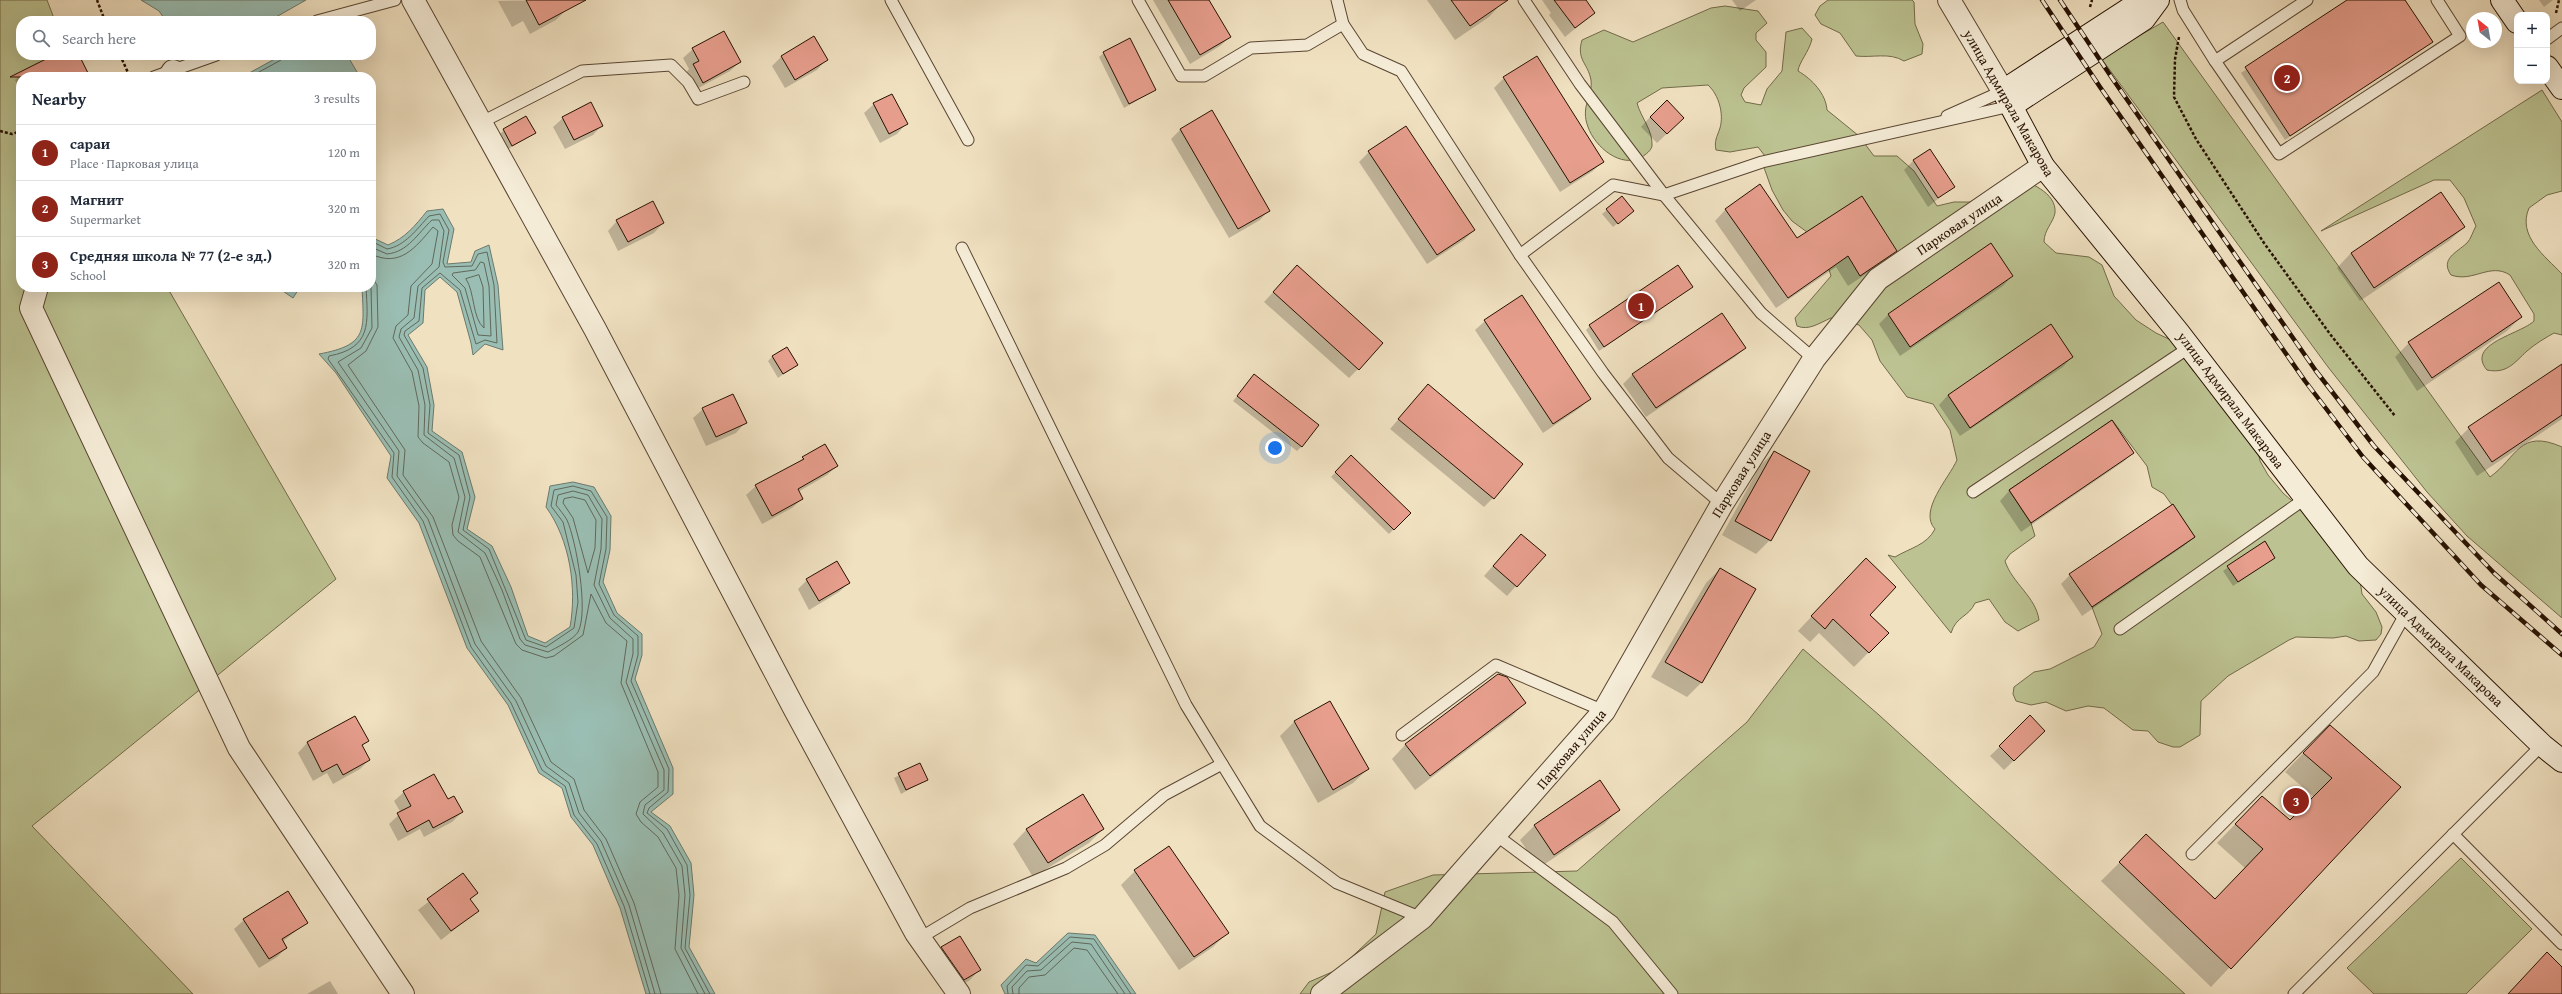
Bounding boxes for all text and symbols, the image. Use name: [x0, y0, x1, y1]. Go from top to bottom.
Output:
north arrow: [2466, 12, 2502, 48]
map controls: [2514, 12, 2550, 84]
button: +: [2514, 12, 2550, 48]
search box: [16, 16, 376, 60]
street label: улица Адмирала Макарова: [1958, 25, 2060, 181]
icon: search: [30, 27, 52, 49]
text: Search here: [62, 28, 136, 49]
button: −: [2514, 48, 2550, 84]
pin: 2: [2274, 63, 2300, 93]
text: Nearby: [32, 86, 86, 111]
text: 3 results: [314, 89, 360, 108]
text: сараи: [70, 133, 110, 154]
text: 1: [42, 143, 48, 162]
text: 120 m: [328, 143, 360, 162]
text: Place · Парковая улица: [70, 154, 199, 173]
street label: Парковая улица: [1912, 188, 2006, 260]
text: Магнит: [70, 189, 124, 210]
text: 2: [42, 199, 48, 218]
text: 320 m: [328, 199, 360, 218]
text: Supermarket: [70, 210, 141, 229]
text: Средняя школа № 77 (2-е зд.): [70, 245, 272, 266]
text: 3: [42, 255, 48, 274]
text: 320 m: [328, 255, 360, 274]
text: School: [70, 266, 106, 285]
pin: 1: [1628, 291, 1654, 321]
street label: улица Адмирала Макарова: [2172, 327, 2289, 473]
street label: Парковая улица: [1706, 426, 1776, 521]
your location: [1265, 438, 1285, 458]
street label: улица Адмирала Макарова: [2373, 580, 2508, 711]
street label: Парковая улица: [1531, 704, 1611, 793]
pin: 3: [2283, 786, 2309, 816]

